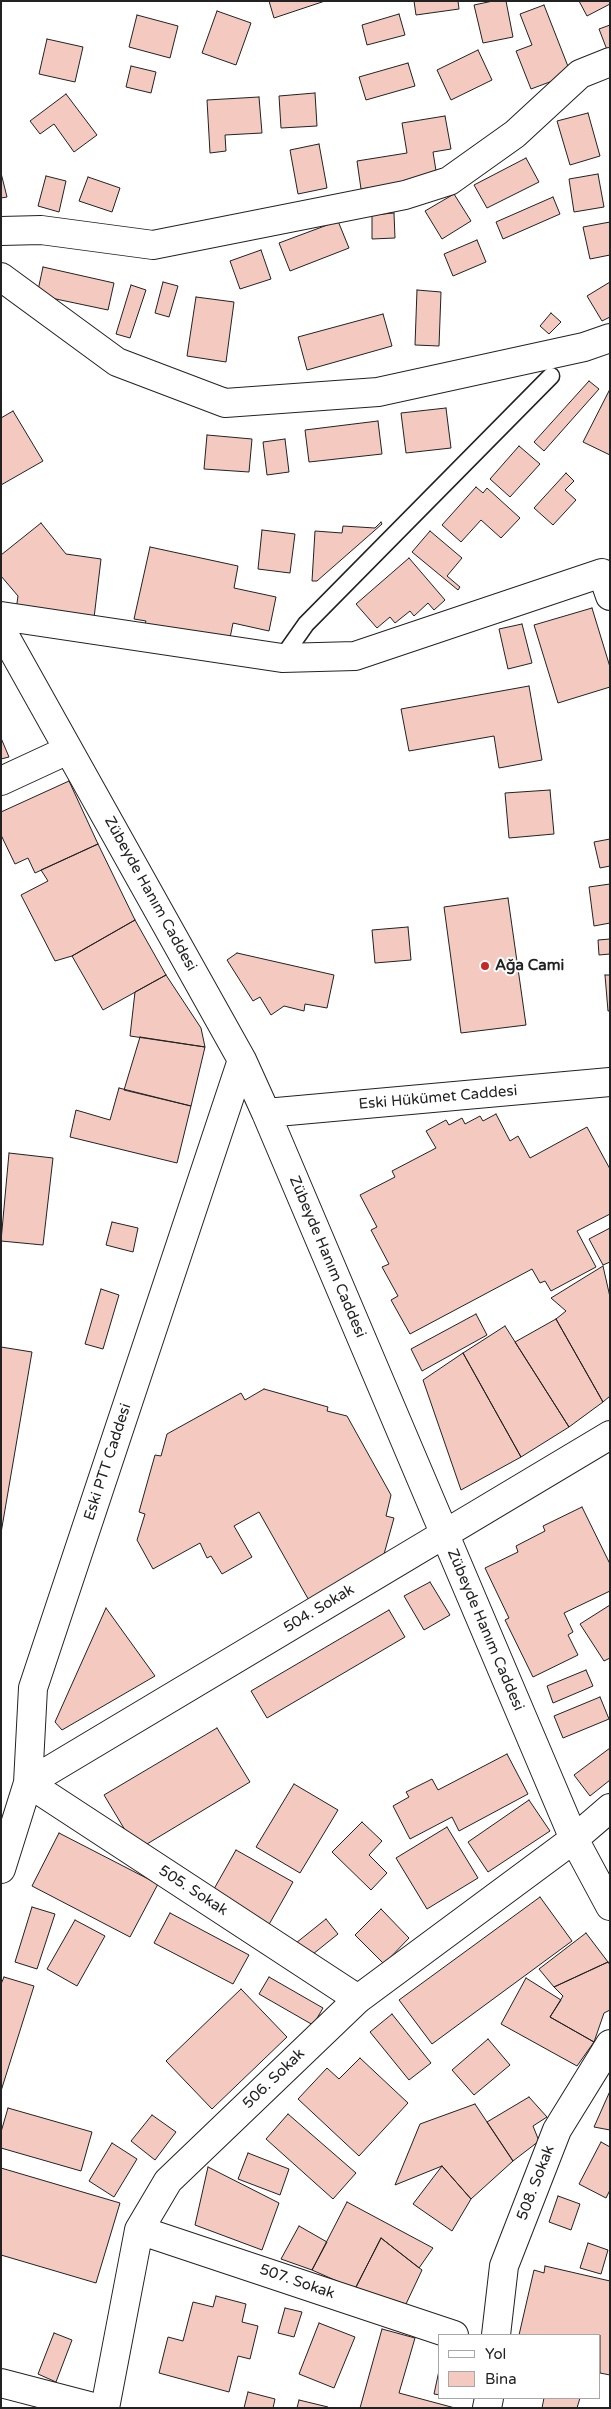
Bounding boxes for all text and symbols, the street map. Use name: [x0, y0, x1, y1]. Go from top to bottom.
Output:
street label: Zübeyde Hanım Caddesi: [100, 814, 200, 974]
place label: Ağa Cami: [495, 957, 564, 975]
marker: Ağa Cami: [479, 960, 491, 972]
street label: Eski Hükümet Caddesi: [358, 1082, 518, 1114]
street label: Zübeyde Hanım Caddesi: [285, 1173, 369, 1341]
street label: Eski PTT Caddesi: [81, 1401, 135, 1523]
street label: Zübeyde Hanım Caddesi: [443, 1546, 527, 1714]
street label: 504. Sokak: [280, 1581, 358, 1637]
street label: 505. Sokak: [155, 1862, 231, 1920]
street label: 506. Sokak: [239, 2045, 309, 2113]
street label: 508. Sokak: [513, 2143, 559, 2223]
street label: 507. Sokak: [257, 2261, 337, 2303]
legend: [438, 2334, 601, 2399]
text: Yol: [485, 2345, 506, 2363]
text: Bina: [485, 2370, 517, 2388]

